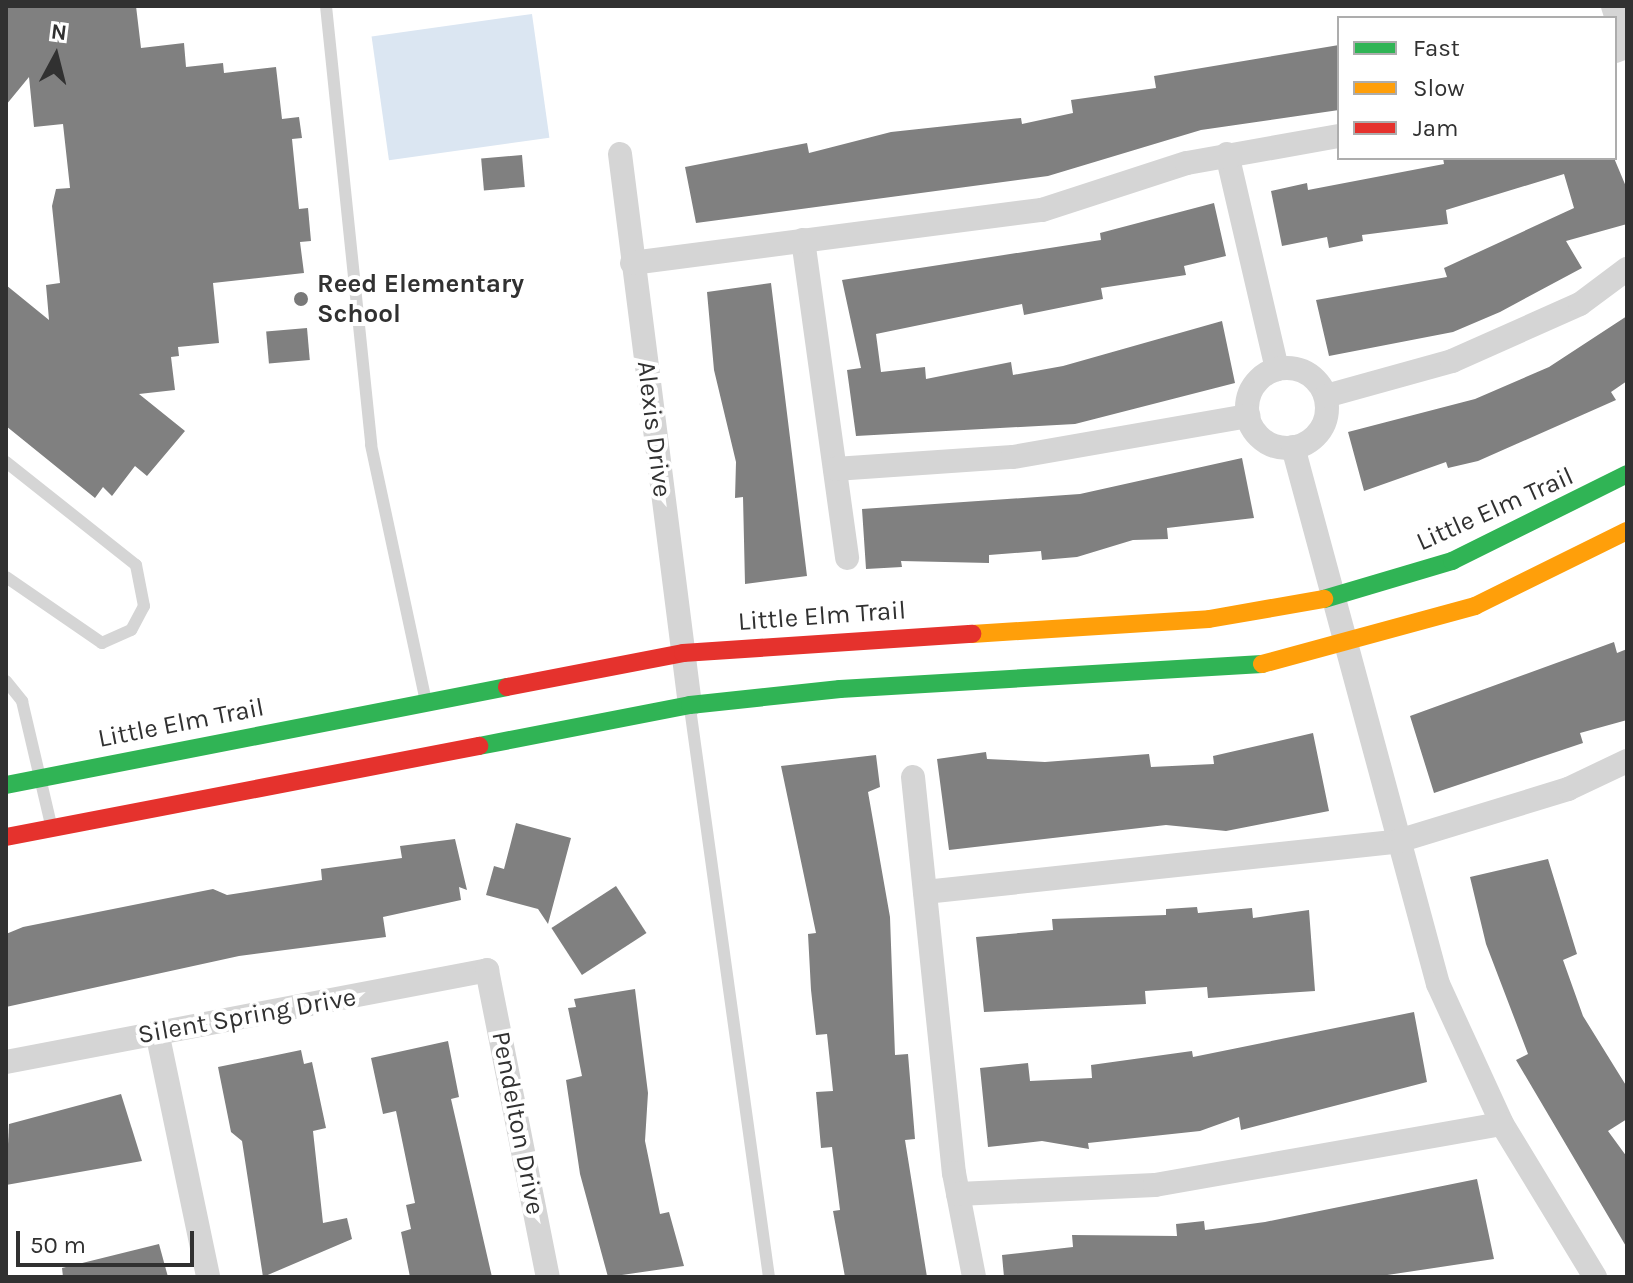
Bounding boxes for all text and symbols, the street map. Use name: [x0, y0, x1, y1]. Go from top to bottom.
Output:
north arrow: [16, 16, 96, 96]
legend: [1337, 16, 1617, 160]
text: N: [50, 18, 68, 46]
text: Fast: [1413, 34, 1460, 62]
text: Slow: [1413, 74, 1465, 102]
text: Jam: [1413, 114, 1458, 142]
place label: Reed Elementary School: [317, 268, 524, 330]
marker: Reed Elementary School: [292, 290, 310, 308]
street label: Alexis Drive: [630, 359, 678, 499]
street label: Little Elm Trail: [1412, 460, 1578, 558]
street label: Little Elm Trail: [737, 595, 907, 637]
street label: Little Elm Trail: [95, 692, 267, 754]
street label: Silent Spring Drive: [135, 981, 359, 1051]
street label: Pendelton Drive: [485, 1029, 551, 1217]
scale bar: [20, 1215, 198, 1265]
text: 50 m: [30, 1231, 86, 1259]

